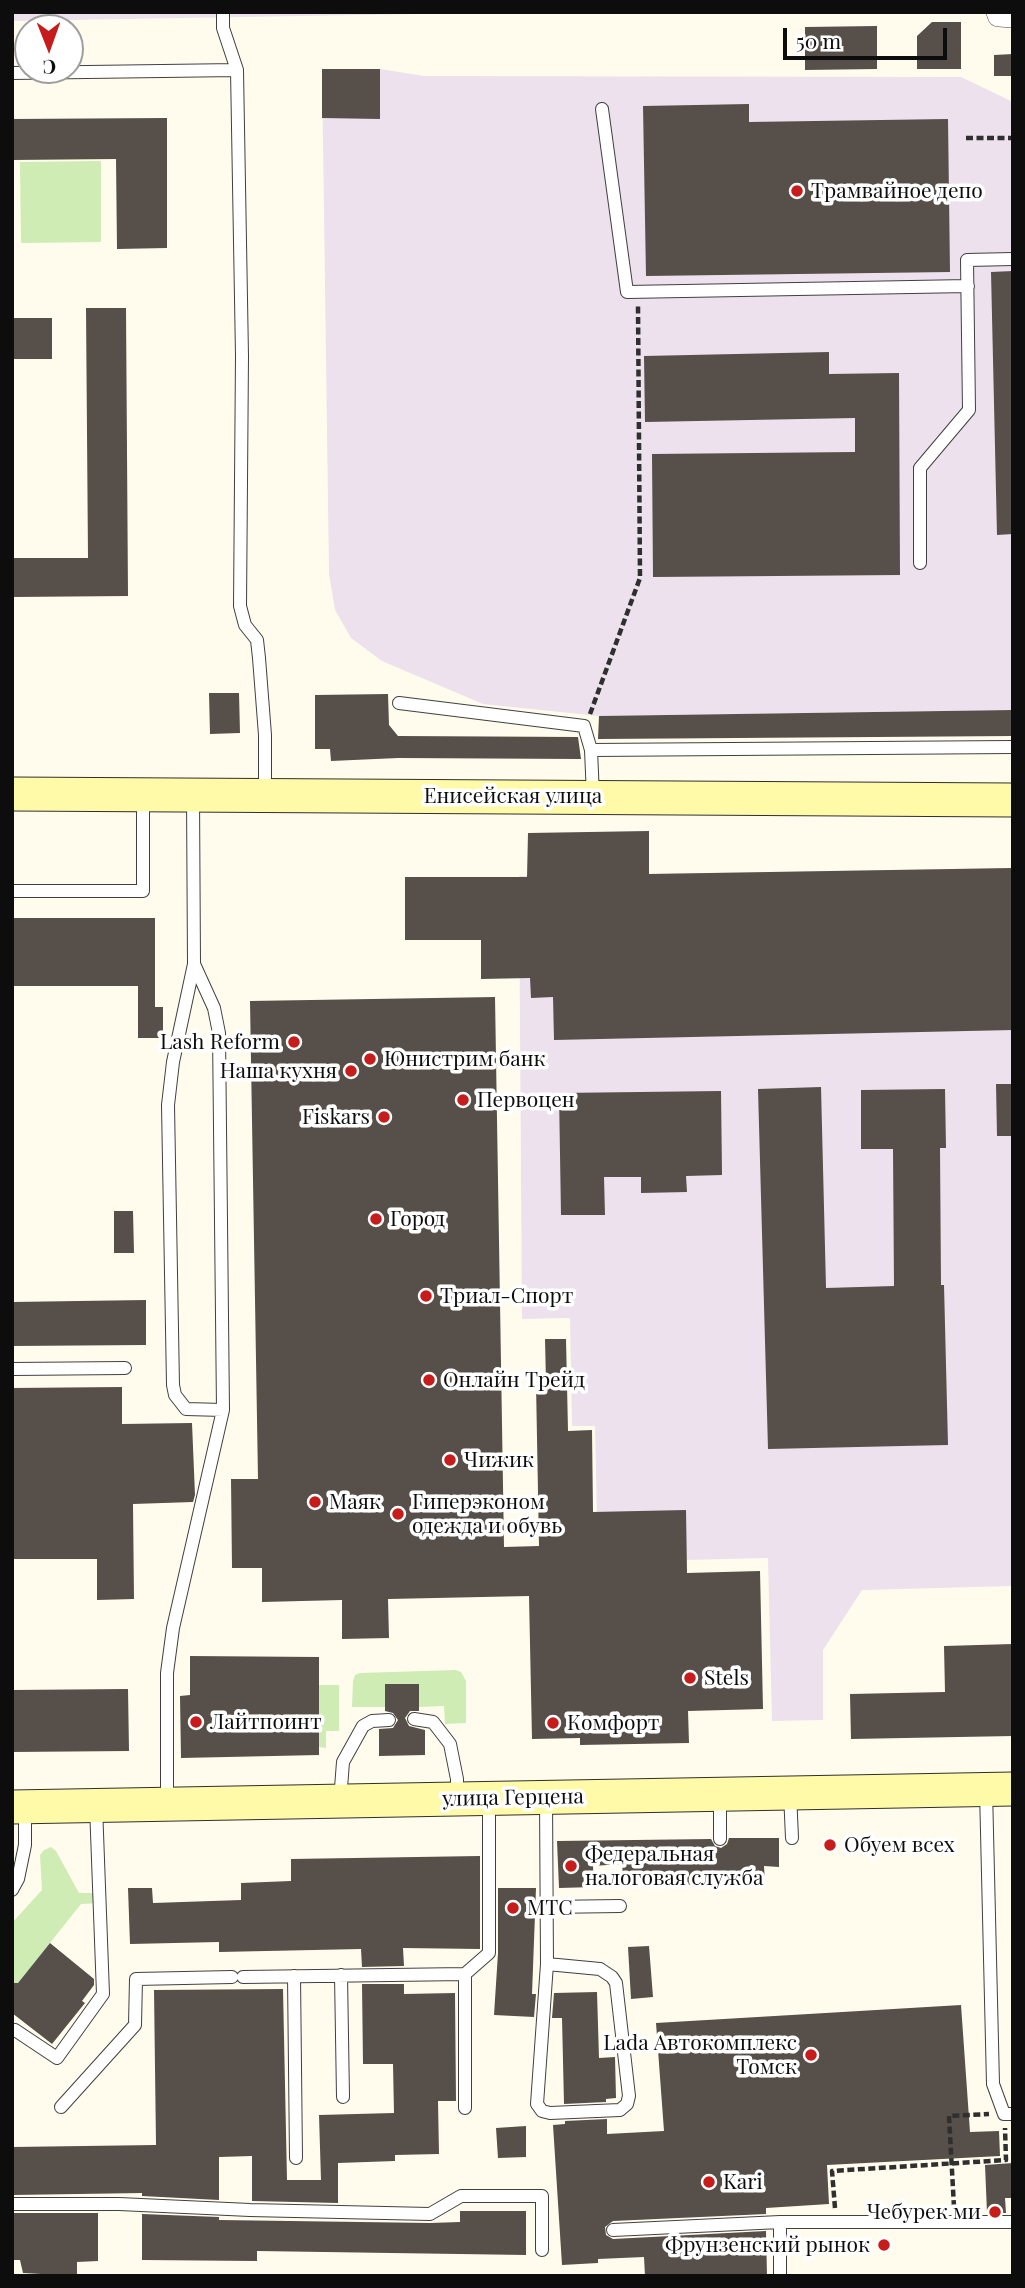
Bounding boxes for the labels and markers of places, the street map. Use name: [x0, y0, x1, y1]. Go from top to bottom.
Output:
place label: Трамвайное депо: [811, 178, 983, 204]
marker: Трамвайное депо: [789, 183, 805, 199]
place label: Lash Reform: [160, 1029, 280, 1055]
marker: Lash Reform: [286, 1034, 302, 1050]
place label: Юнистрим банк: [384, 1046, 546, 1072]
marker: Юнистрим банк: [362, 1051, 378, 1067]
place label: Наша кухня: [220, 1058, 337, 1084]
marker: Наша кухня: [343, 1063, 359, 1079]
place label: Первоцен: [477, 1087, 575, 1113]
marker: Первоцен: [455, 1092, 471, 1108]
place label: Fiskars: [302, 1104, 370, 1130]
marker: Fiskars: [376, 1109, 392, 1125]
place label: Город: [390, 1206, 445, 1232]
marker: Город: [368, 1211, 384, 1227]
place label: Триал-Спорт: [440, 1283, 573, 1309]
marker: Триал-Спорт: [418, 1288, 434, 1304]
place label: Онлайн Трейд: [443, 1367, 585, 1393]
marker: Онлайн Трейд: [421, 1372, 437, 1388]
place label: Чижик: [464, 1447, 534, 1473]
marker: Чижик: [442, 1452, 458, 1468]
place label: Маяк: [329, 1489, 381, 1515]
place label: Гиперэконом одежда и обувь: [412, 1489, 562, 1539]
marker: Маяк: [307, 1494, 323, 1510]
marker: Гиперэконом одежда и обувь: [390, 1506, 406, 1522]
place label: Stels: [704, 1665, 749, 1691]
marker: Stels: [682, 1670, 698, 1686]
place label: Лайтпоинт: [210, 1709, 322, 1735]
place label: Комфорт: [567, 1710, 659, 1736]
marker: Лайтпоинт: [188, 1714, 204, 1730]
marker: Комфорт: [545, 1715, 561, 1731]
place label: Обуем всех: [844, 1832, 955, 1858]
marker: Обуем всех: [822, 1837, 838, 1853]
place label: Федеральная налоговая служба: [585, 1841, 763, 1891]
marker: Федеральная налоговая служба: [563, 1858, 579, 1874]
place label: МТС: [527, 1895, 573, 1921]
marker: МТС: [505, 1900, 521, 1916]
place label: Lada Автокомплекс Томск: [603, 2030, 797, 2080]
marker: Lada Автокомплекс Томск: [803, 2047, 819, 2063]
place label: Kari: [723, 2169, 763, 2195]
marker: Kari: [701, 2174, 717, 2190]
place label: Чебурек ми: [867, 2199, 981, 2225]
marker: Чебурек ми: [987, 2204, 1003, 2220]
place label: Фрунзенский рынок: [665, 2232, 870, 2258]
marker: Фрунзенский рынок: [876, 2237, 892, 2253]

